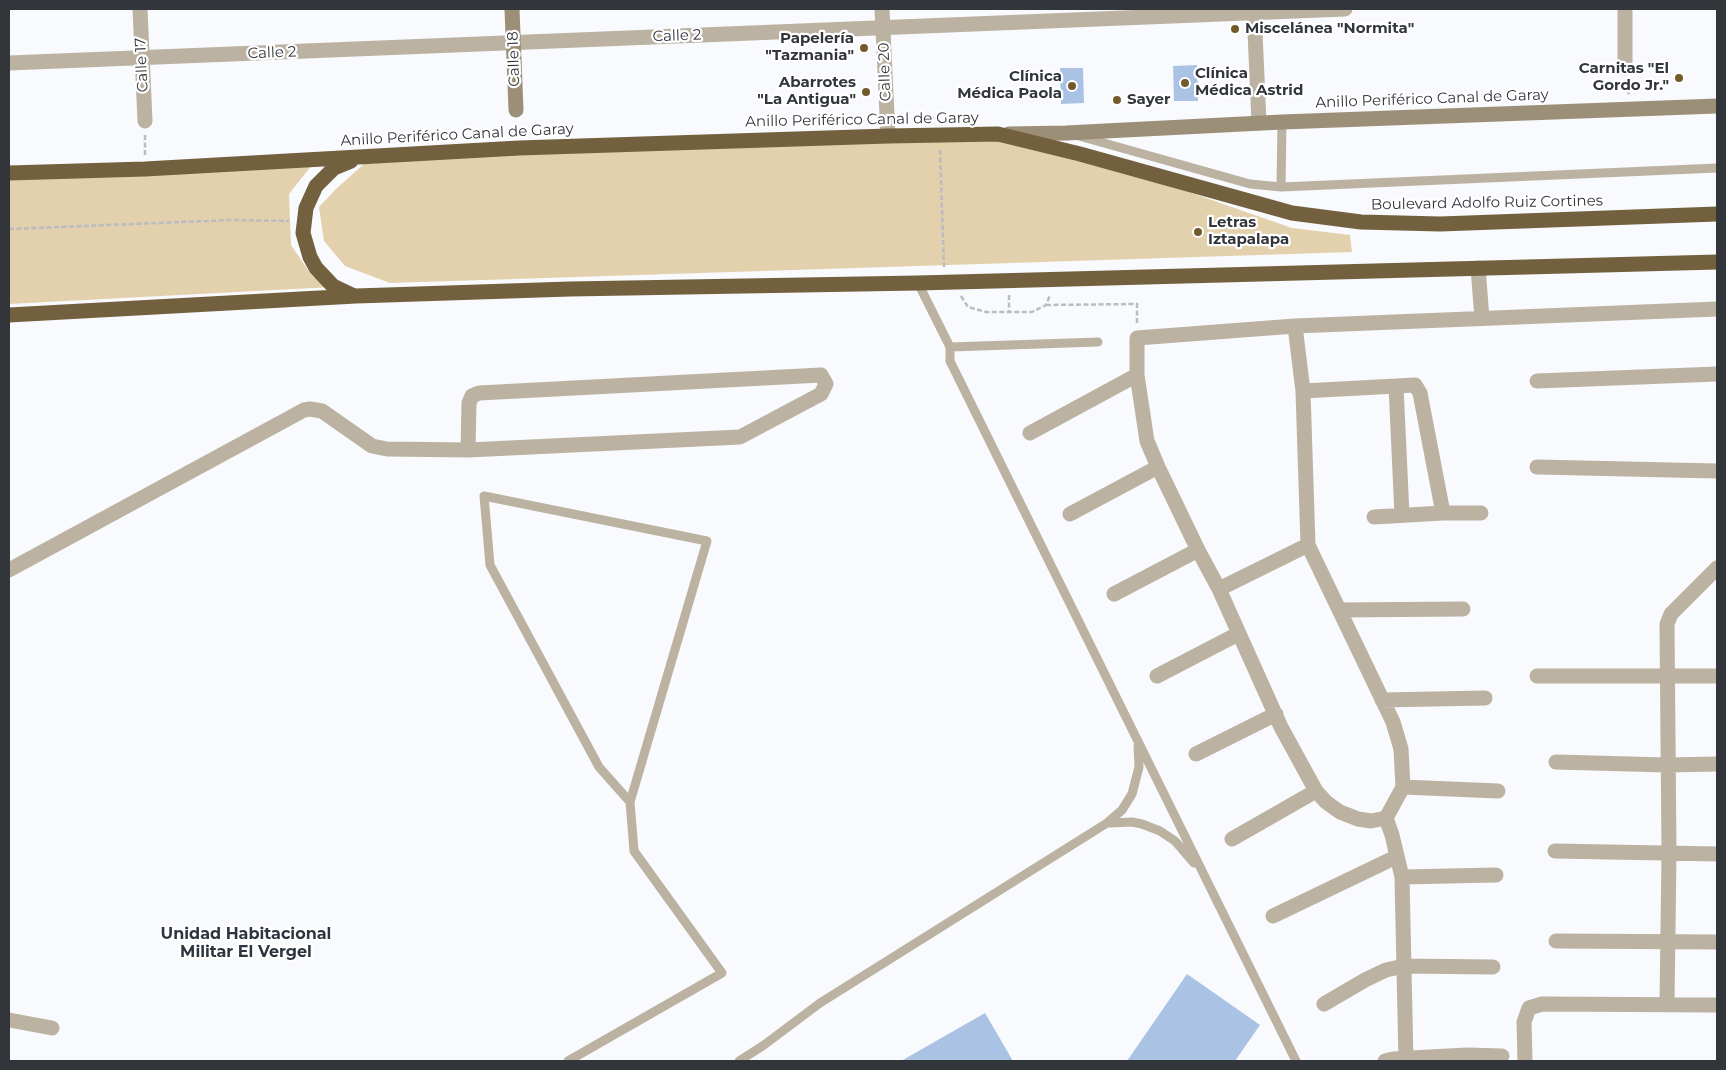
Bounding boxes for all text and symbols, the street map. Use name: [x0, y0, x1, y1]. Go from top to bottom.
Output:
place label: Miscelánea "Normita": [1245, 20, 1414, 38]
marker: Miscelánea "Normita": [1229, 23, 1241, 35]
street label: Calle 2: [652, 26, 702, 46]
place label: Papelería "Tazmania": [765, 30, 854, 65]
street label: Calle 18: [504, 31, 524, 87]
street label: Calle 17: [132, 37, 152, 93]
marker: Papelería "Tazmania": [858, 42, 870, 54]
street label: Calle 20: [875, 42, 895, 102]
street label: Calle 2: [247, 43, 297, 63]
place label: Carnitas "El Gordo Jr.": [1579, 60, 1669, 95]
place label: Clínica Médica Astrid: [1195, 65, 1303, 100]
place label: Clínica Médica Paola: [957, 68, 1062, 103]
marker: Carnitas "El Gordo Jr.": [1673, 72, 1685, 84]
place label: Abarrotes "La Antigua": [757, 74, 856, 109]
marker: Clínica Médica Astrid: [1179, 77, 1191, 89]
marker: Clínica Médica Paola: [1066, 80, 1078, 92]
marker: Abarrotes "La Antigua": [860, 86, 872, 98]
street label: Anillo Periférico Canal de Garay: [1315, 86, 1549, 112]
place label: Sayer: [1127, 91, 1170, 109]
marker: Sayer: [1111, 94, 1123, 106]
street label: Anillo Periférico Canal de Garay: [745, 109, 979, 131]
street label: Anillo Periférico Canal de Garay: [340, 120, 574, 150]
street label: Boulevard Adolfo Ruiz Cortines: [1371, 192, 1603, 214]
place label: Letras Iztapalapa: [1208, 214, 1289, 249]
marker: Letras Iztapalapa: [1192, 226, 1204, 238]
district label: Unidad Habitacional Militar El Vergel: [161, 924, 331, 962]

